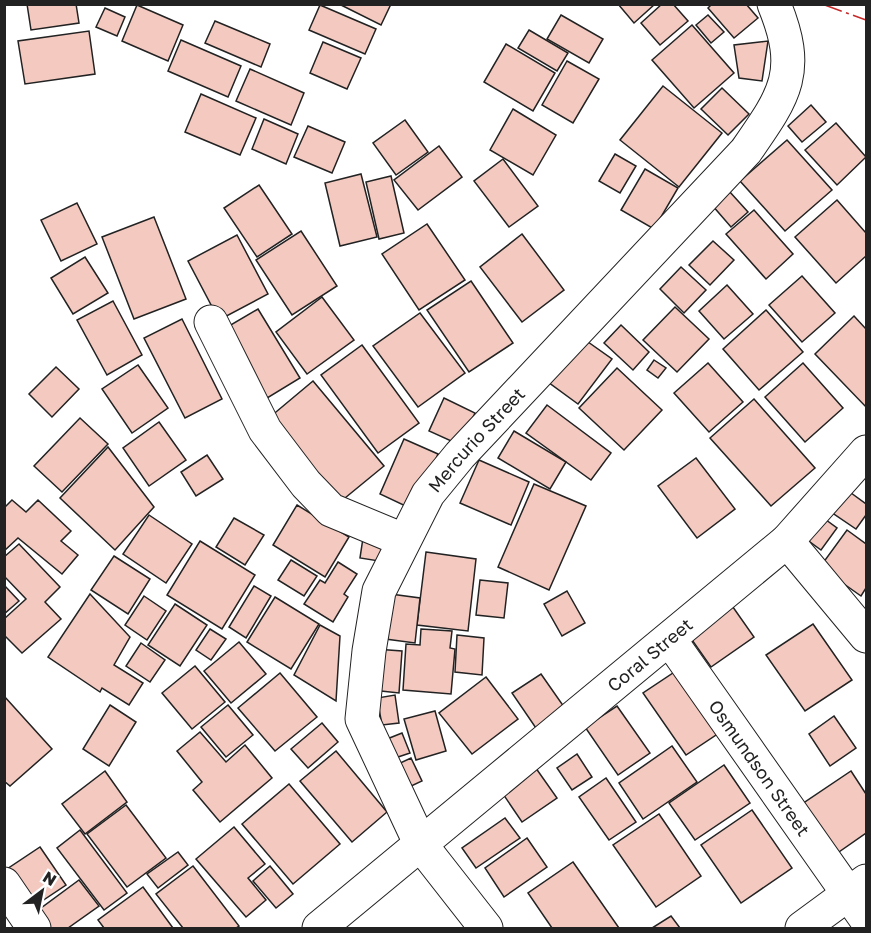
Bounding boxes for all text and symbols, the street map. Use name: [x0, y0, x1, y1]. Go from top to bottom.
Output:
street label: Mercurio Street: [423, 383, 529, 497]
street label: Coral Street: [603, 613, 697, 696]
street label: Osmundson Street: [704, 695, 815, 840]
north arrow: [12, 861, 72, 921]
text: N: [39, 867, 60, 890]

